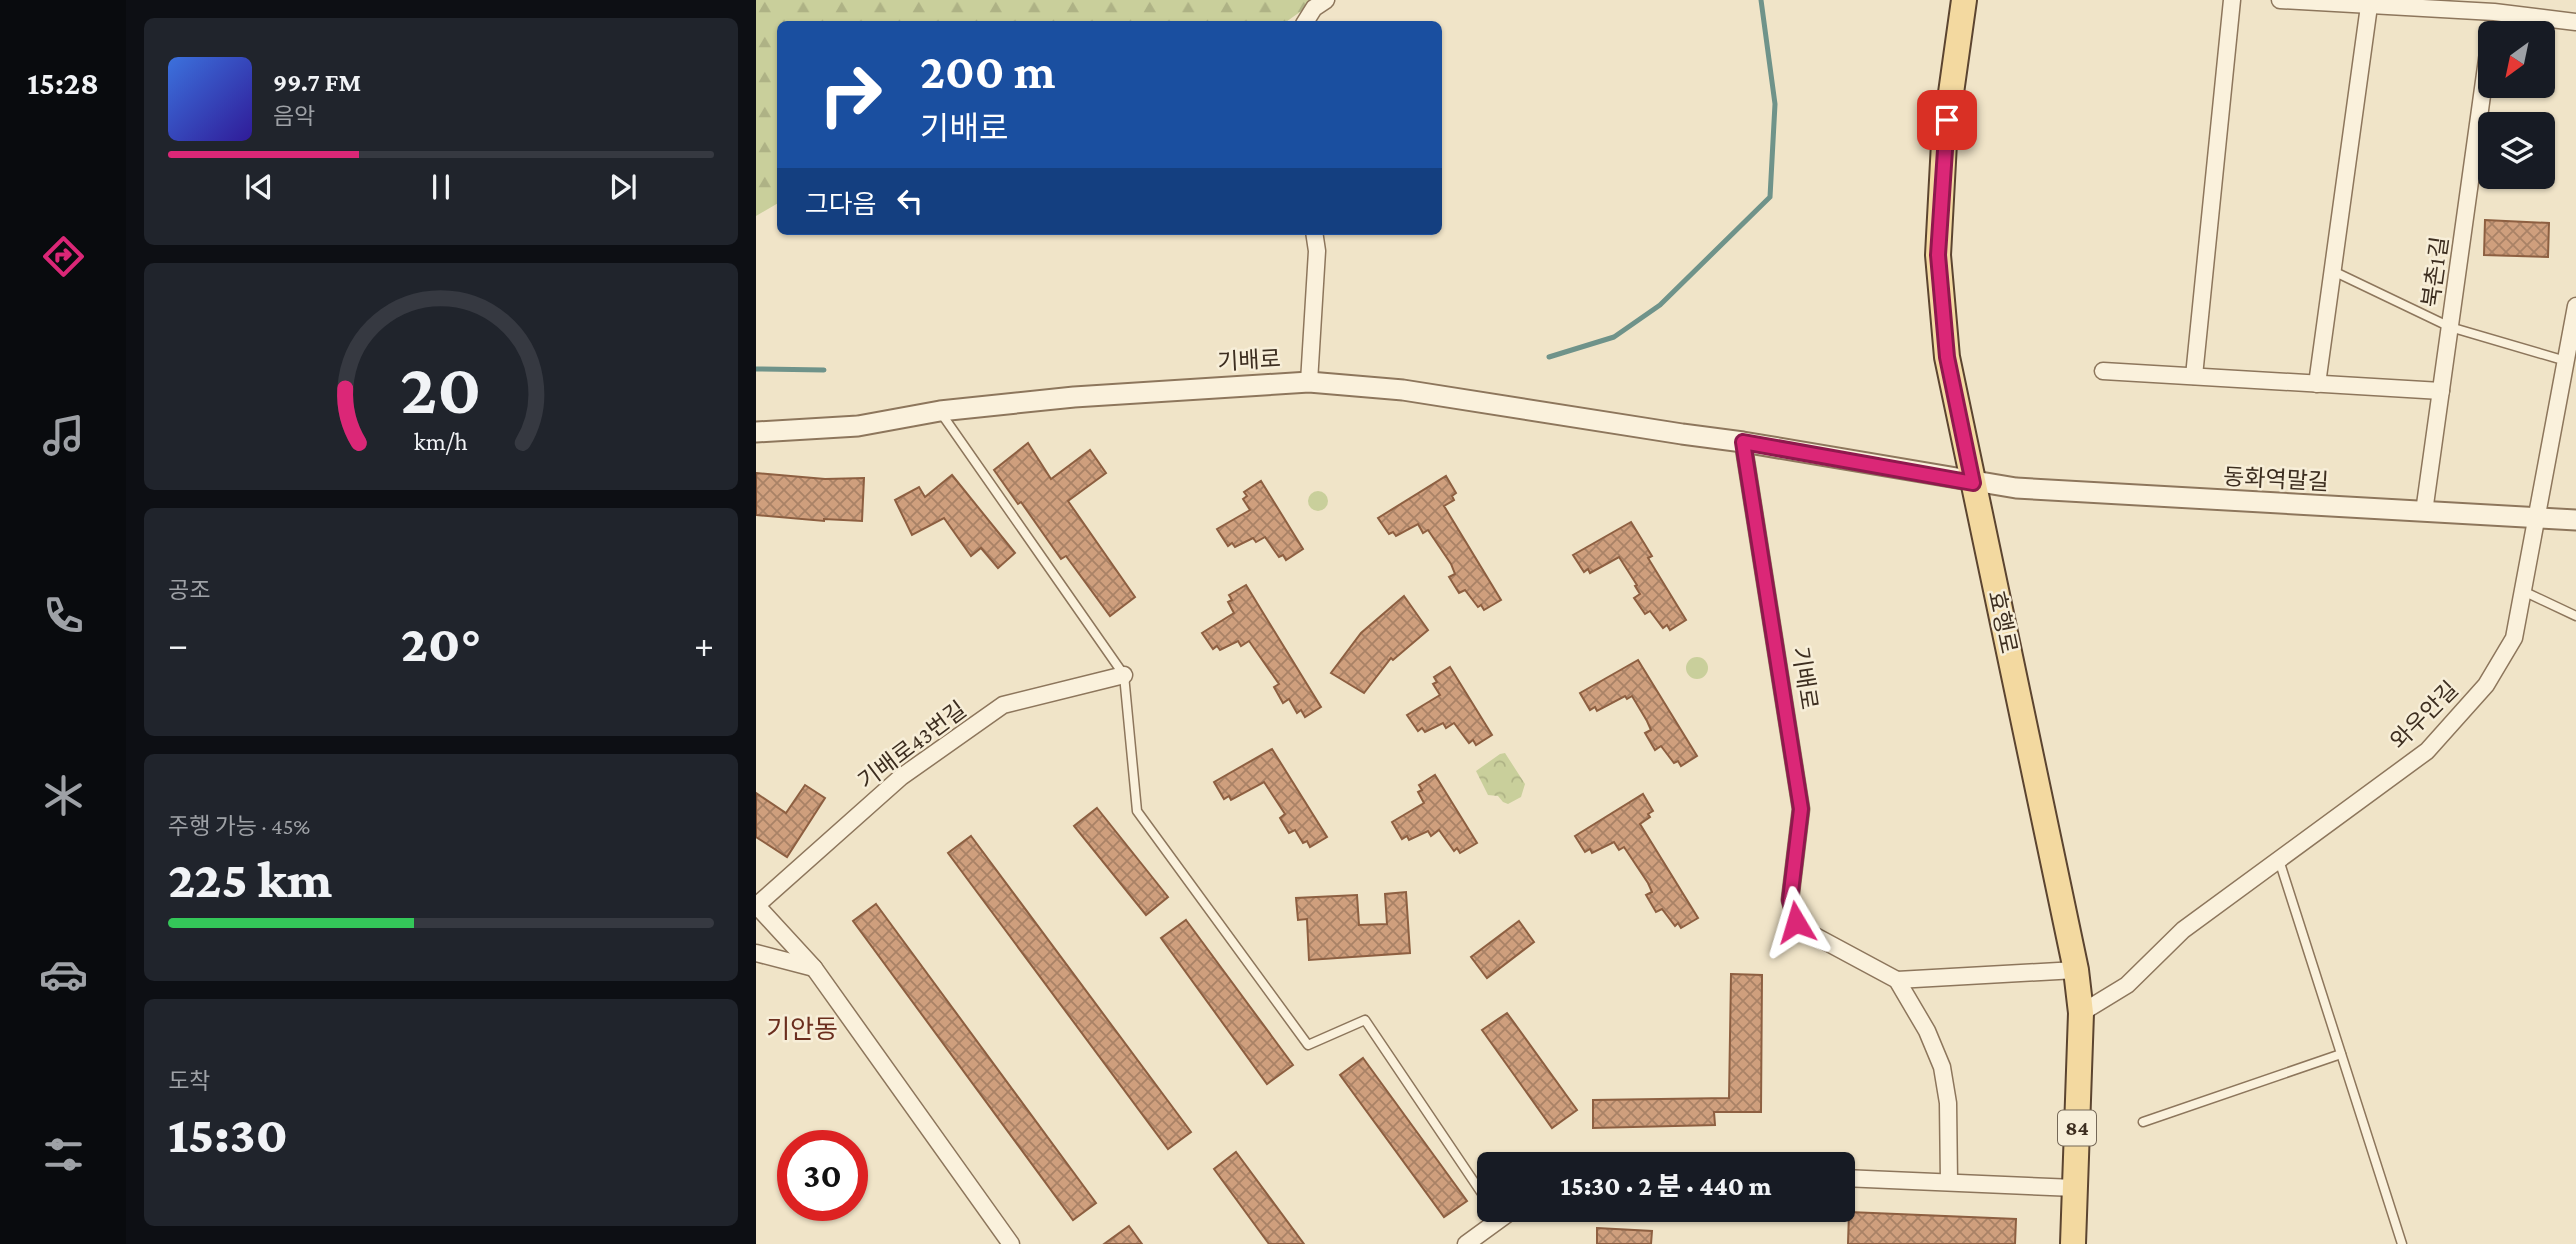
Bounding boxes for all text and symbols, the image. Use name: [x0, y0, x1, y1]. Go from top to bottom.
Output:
north arrow: [2478, 21, 2555, 98]
map controls: [2478, 21, 2555, 189]
text: 200 m: [920, 44, 1055, 99]
icon: right: [805, 49, 896, 140]
text: 15:28: [27, 65, 99, 101]
text: 99.7 FM: [273, 68, 361, 97]
pin: [1917, 90, 1977, 150]
icon: arrive: [1928, 101, 1966, 139]
text: 음악: [273, 103, 315, 129]
text: 기배로: [920, 110, 1008, 146]
button: layers: [2478, 112, 2555, 189]
icon: previous: [240, 168, 278, 206]
icon: pause: [422, 168, 460, 206]
icon: next: [604, 168, 642, 206]
icon: left: [891, 182, 929, 220]
text: 그다음: [805, 190, 877, 219]
icon: directions: [39, 232, 88, 281]
street label: 북촌1길: [2417, 235, 2453, 309]
street label: 기배로: [1217, 345, 1281, 375]
text: 20: [400, 348, 482, 429]
icon: music: [39, 411, 88, 460]
text: km/h: [414, 428, 468, 455]
street label: 동화역말길: [2222, 463, 2330, 495]
text: 공조: [168, 577, 210, 603]
street label: 효행로: [1984, 588, 2022, 656]
icon: phone: [39, 591, 88, 640]
text: 20°: [401, 614, 481, 672]
text: −: [168, 623, 188, 665]
text: +: [694, 623, 714, 665]
street label: 기배로: [1787, 645, 1823, 711]
street label: 와우안길: [2385, 676, 2463, 754]
street label: 기배로43번길: [853, 696, 971, 794]
icon: climate: [39, 771, 88, 820]
text: 주행 가능 · 45%: [168, 813, 310, 839]
text: 225 km: [168, 850, 332, 908]
position arrow: [1759, 885, 1833, 959]
icon: car: [39, 950, 88, 999]
district label: 기안동: [766, 1015, 838, 1044]
text: 도착: [168, 1068, 210, 1094]
text: 15:30: [168, 1105, 288, 1163]
road number: 84: [2058, 1110, 2096, 1146]
icon: filters: [39, 1130, 88, 1179]
speed limit sign: 30: [777, 1130, 868, 1221]
text: 15:30 · 2 분 · 440 m: [1561, 1172, 1771, 1201]

